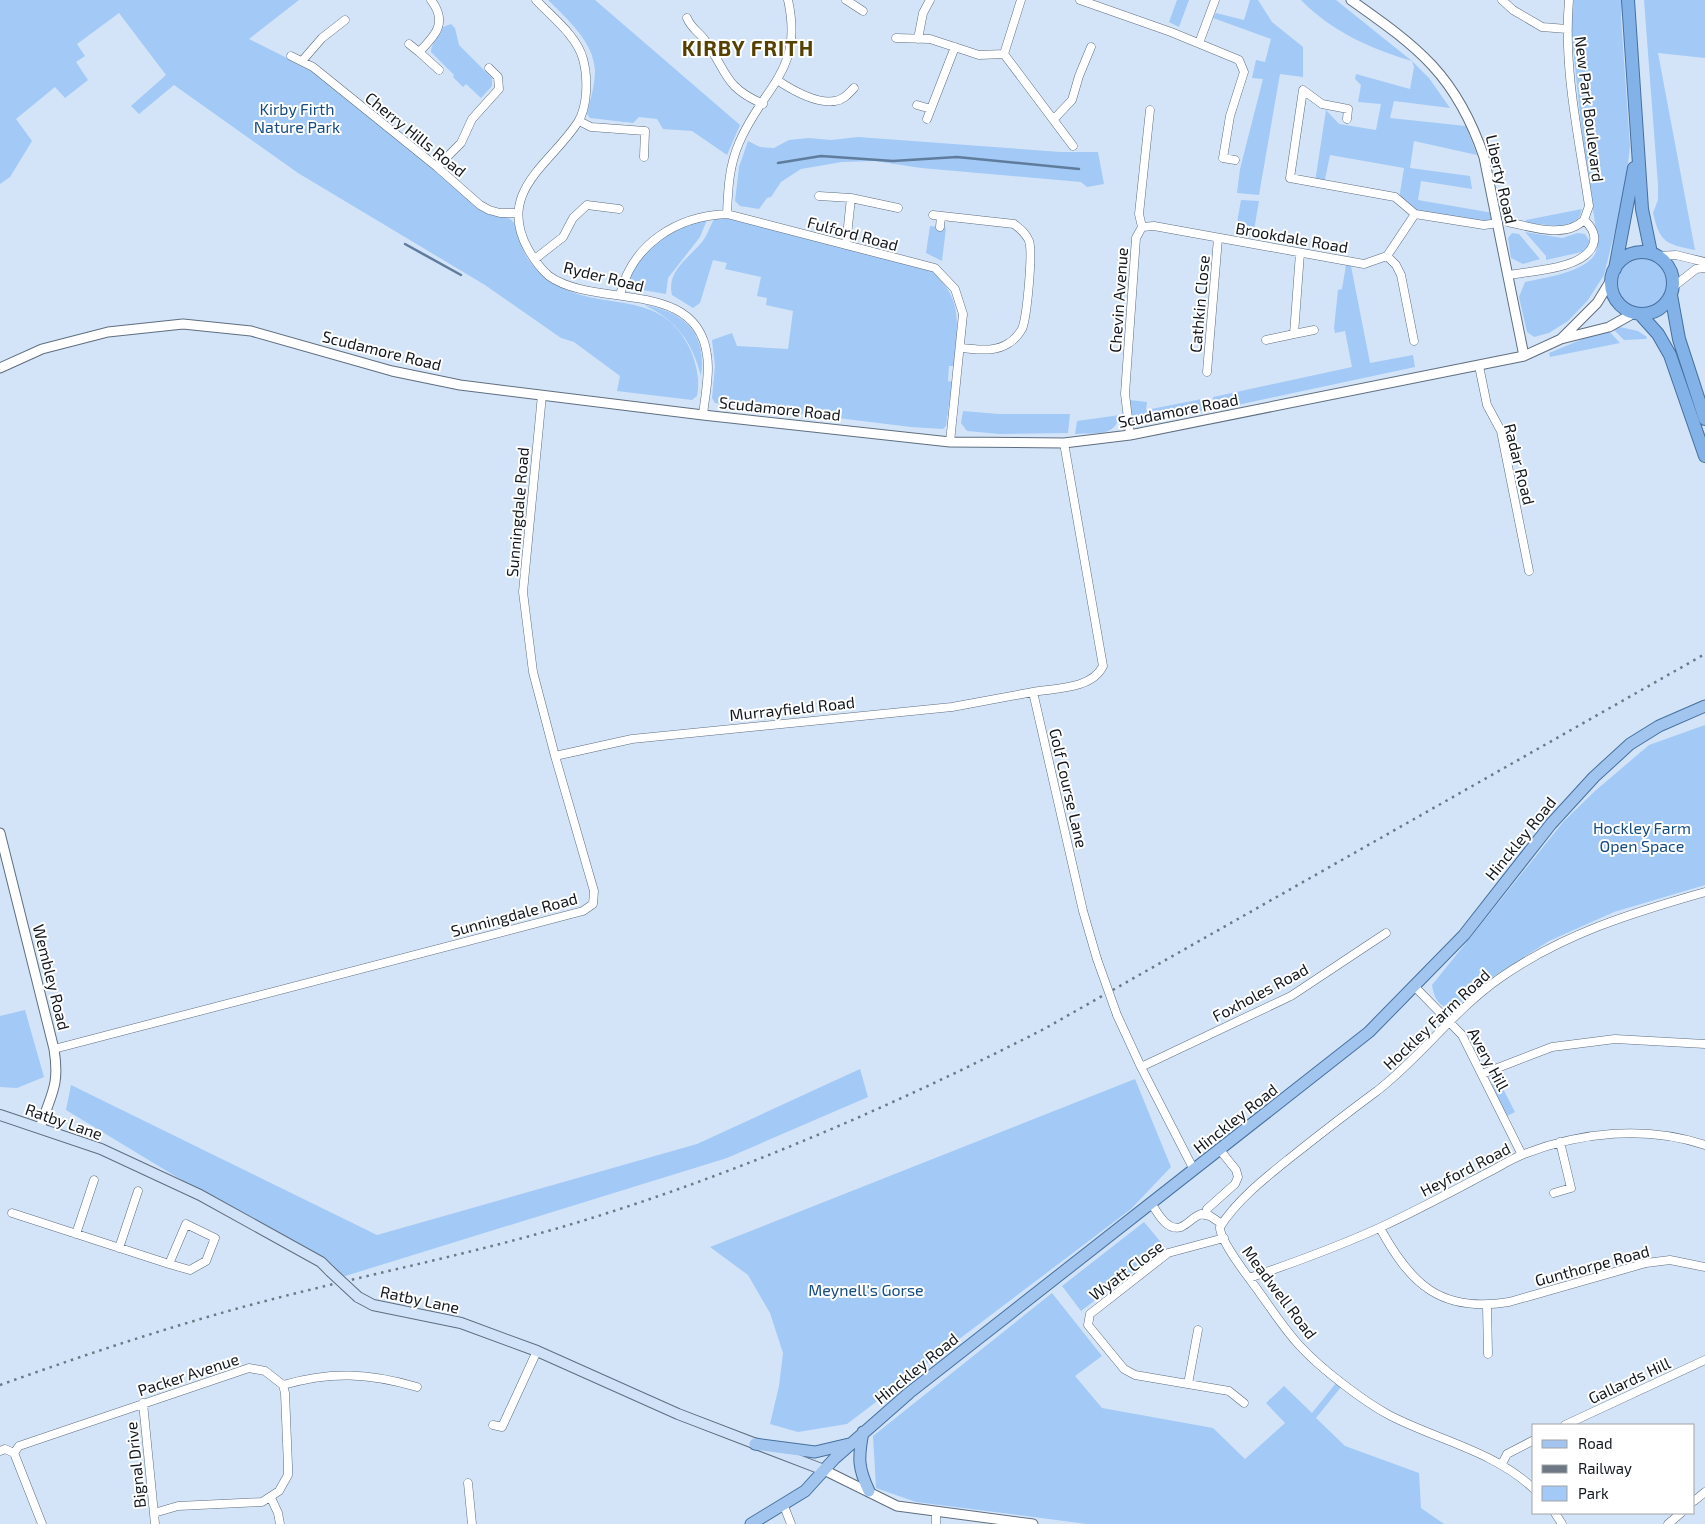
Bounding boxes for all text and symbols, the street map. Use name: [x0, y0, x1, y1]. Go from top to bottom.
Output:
district label: KIRBY FRITH: [682, 35, 814, 60]
street label: New Park Boulevard: [1572, 35, 1608, 183]
street label: Cherry Hills Road: [362, 88, 470, 180]
park label: Kirby Firth Nature Park: [254, 99, 340, 136]
street label: Liberty Road: [1483, 133, 1521, 225]
street label: Fulford Road: [806, 212, 900, 254]
street label: Brookdale Road: [1234, 218, 1350, 256]
street label: Chevin Avenue: [1105, 247, 1131, 353]
street label: Cathkin Close: [1185, 254, 1213, 354]
street label: Ryder Road: [562, 257, 646, 295]
street label: Scudamore Road: [320, 326, 444, 374]
street label: Scudamore Road: [1116, 389, 1240, 431]
street label: Scudamore Road: [718, 392, 842, 424]
street label: Radar Road: [1501, 421, 1539, 507]
street label: Sunningdale Road: [502, 446, 532, 578]
street label: Murrayfield Road: [728, 692, 856, 724]
street label: Golf Course Lane: [1046, 726, 1092, 850]
street label: Hinckley Road: [1481, 792, 1559, 884]
park label: Hockley Farm Open Space: [1593, 818, 1691, 855]
street label: Sunningdale Road: [448, 888, 580, 940]
street label: Wembley Road: [30, 922, 74, 1032]
street label: Foxholes Road: [1209, 959, 1311, 1025]
street label: Hockley Farm Road: [1379, 965, 1493, 1073]
street label: Avery Hill: [1464, 1024, 1514, 1094]
street label: Hinckley Road: [1189, 1079, 1281, 1157]
street label: Ratby Lane: [23, 1099, 105, 1143]
street label: Heyford Road: [1417, 1138, 1513, 1200]
street label: Wyatt Close: [1085, 1236, 1167, 1304]
street label: Gunthorpe Road: [1533, 1241, 1651, 1289]
street label: Meadwell Road: [1239, 1242, 1321, 1342]
park label: Meynell's Gorse: [808, 1280, 924, 1299]
street label: Ratby Lane: [379, 1281, 461, 1317]
street label: Hinckley Road: [870, 1329, 962, 1407]
street label: Packer Avenue: [135, 1349, 241, 1399]
street label: Gallards Hill: [1585, 1353, 1673, 1407]
street label: Bignal Drive: [121, 1421, 149, 1509]
legend: [1532, 1424, 1695, 1514]
text: Road: [1578, 1434, 1613, 1452]
text: Railway: [1578, 1459, 1632, 1477]
text: Park: [1578, 1484, 1609, 1502]

